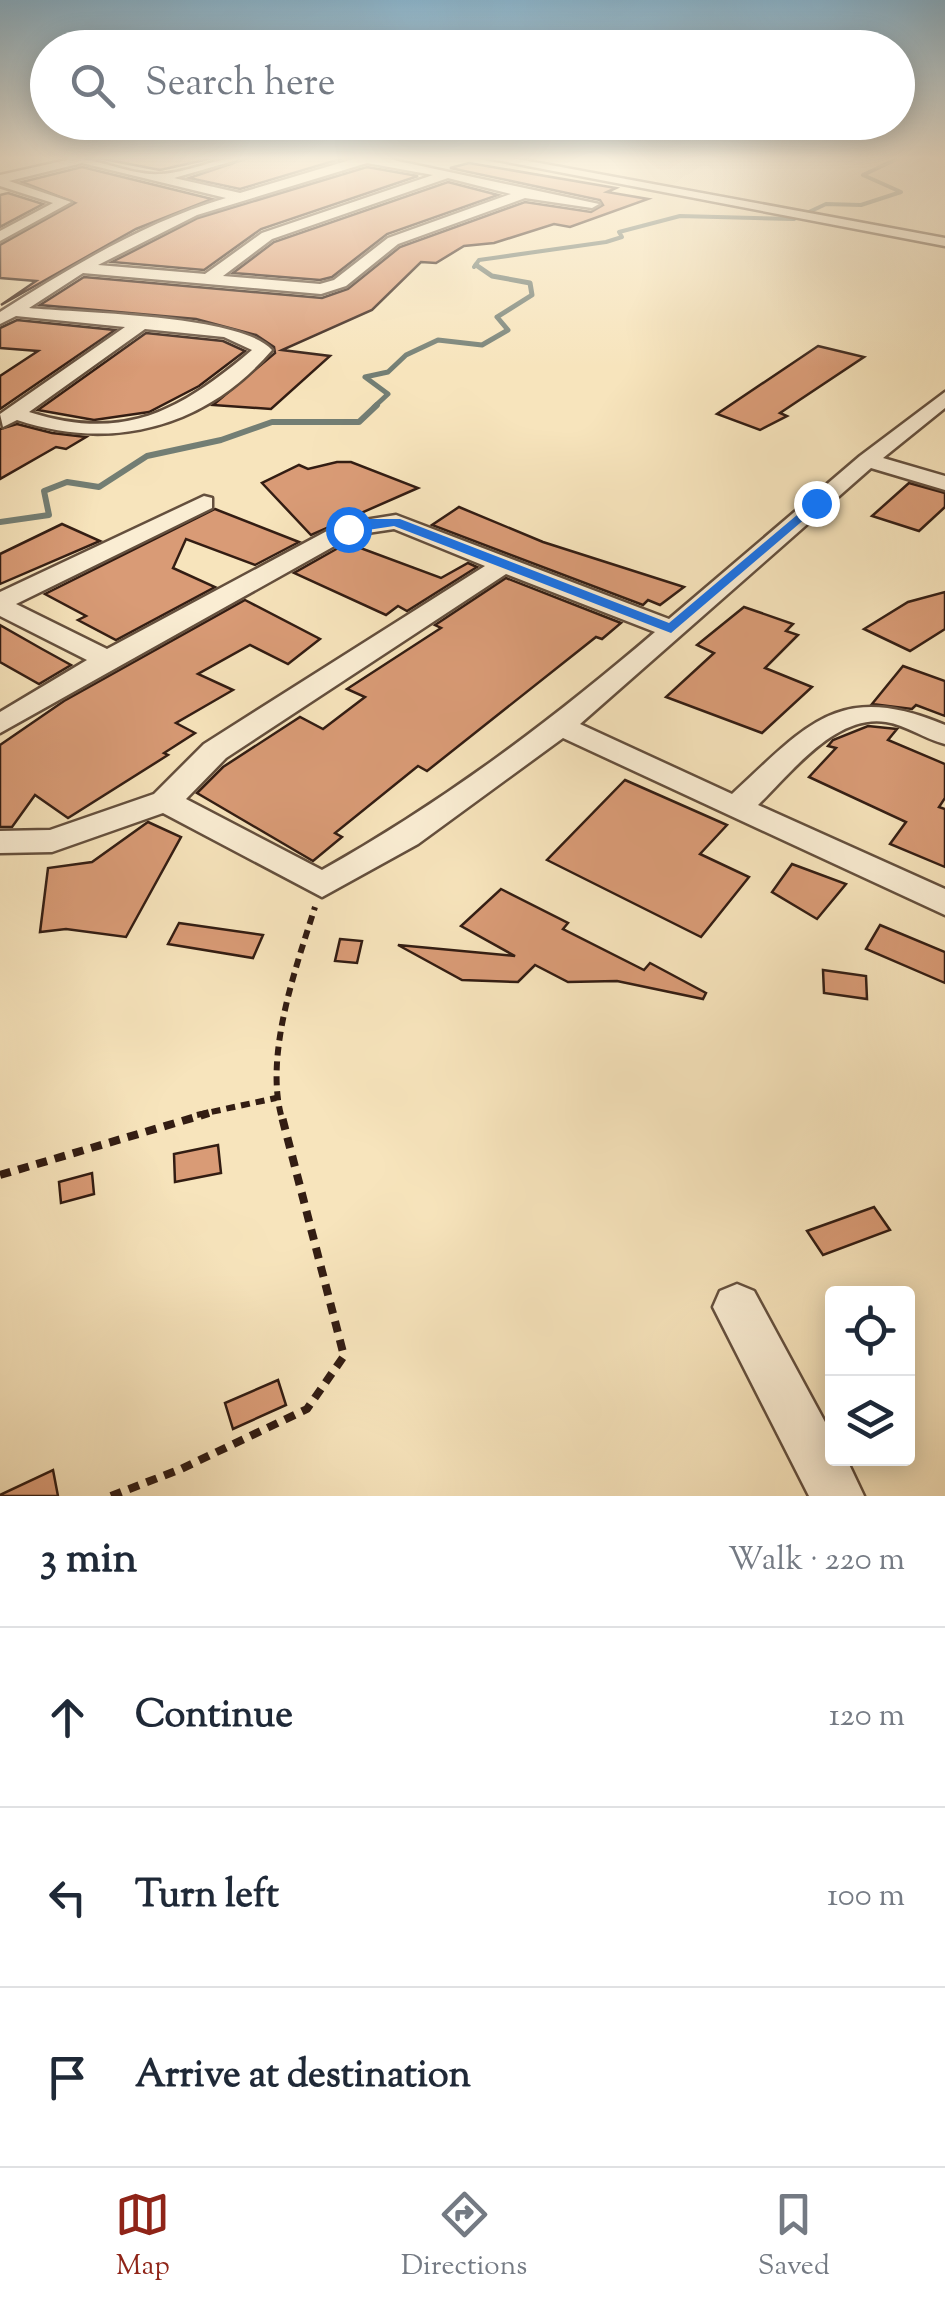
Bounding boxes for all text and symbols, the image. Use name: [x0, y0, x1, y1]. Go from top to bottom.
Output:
search box: [30, 30, 915, 140]
icon: search: [65, 58, 120, 113]
text: Search here: [145, 58, 336, 112]
route end: [794, 481, 840, 527]
route start: [326, 507, 372, 553]
map controls: [825, 1286, 915, 1466]
button: locate: [825, 1286, 915, 1376]
button: layers: [825, 1376, 915, 1466]
text: 3 min: [40, 1531, 137, 1591]
text: Walk · 220 m: [728, 1538, 905, 1584]
icon: ahead: [40, 1690, 95, 1745]
text: Continue: [135, 1690, 293, 1744]
text: 120 m: [829, 1694, 905, 1740]
icon: left: [40, 1870, 95, 1925]
text: Turn left: [135, 1870, 279, 1924]
text: 100 m: [827, 1874, 905, 1920]
icon: arrive: [40, 2050, 95, 2105]
text: Arrive at destination: [135, 2050, 471, 2104]
tab: Map: [115, 2187, 170, 2287]
tab: Directions: [401, 2187, 527, 2287]
tab: Saved: [758, 2187, 830, 2287]

